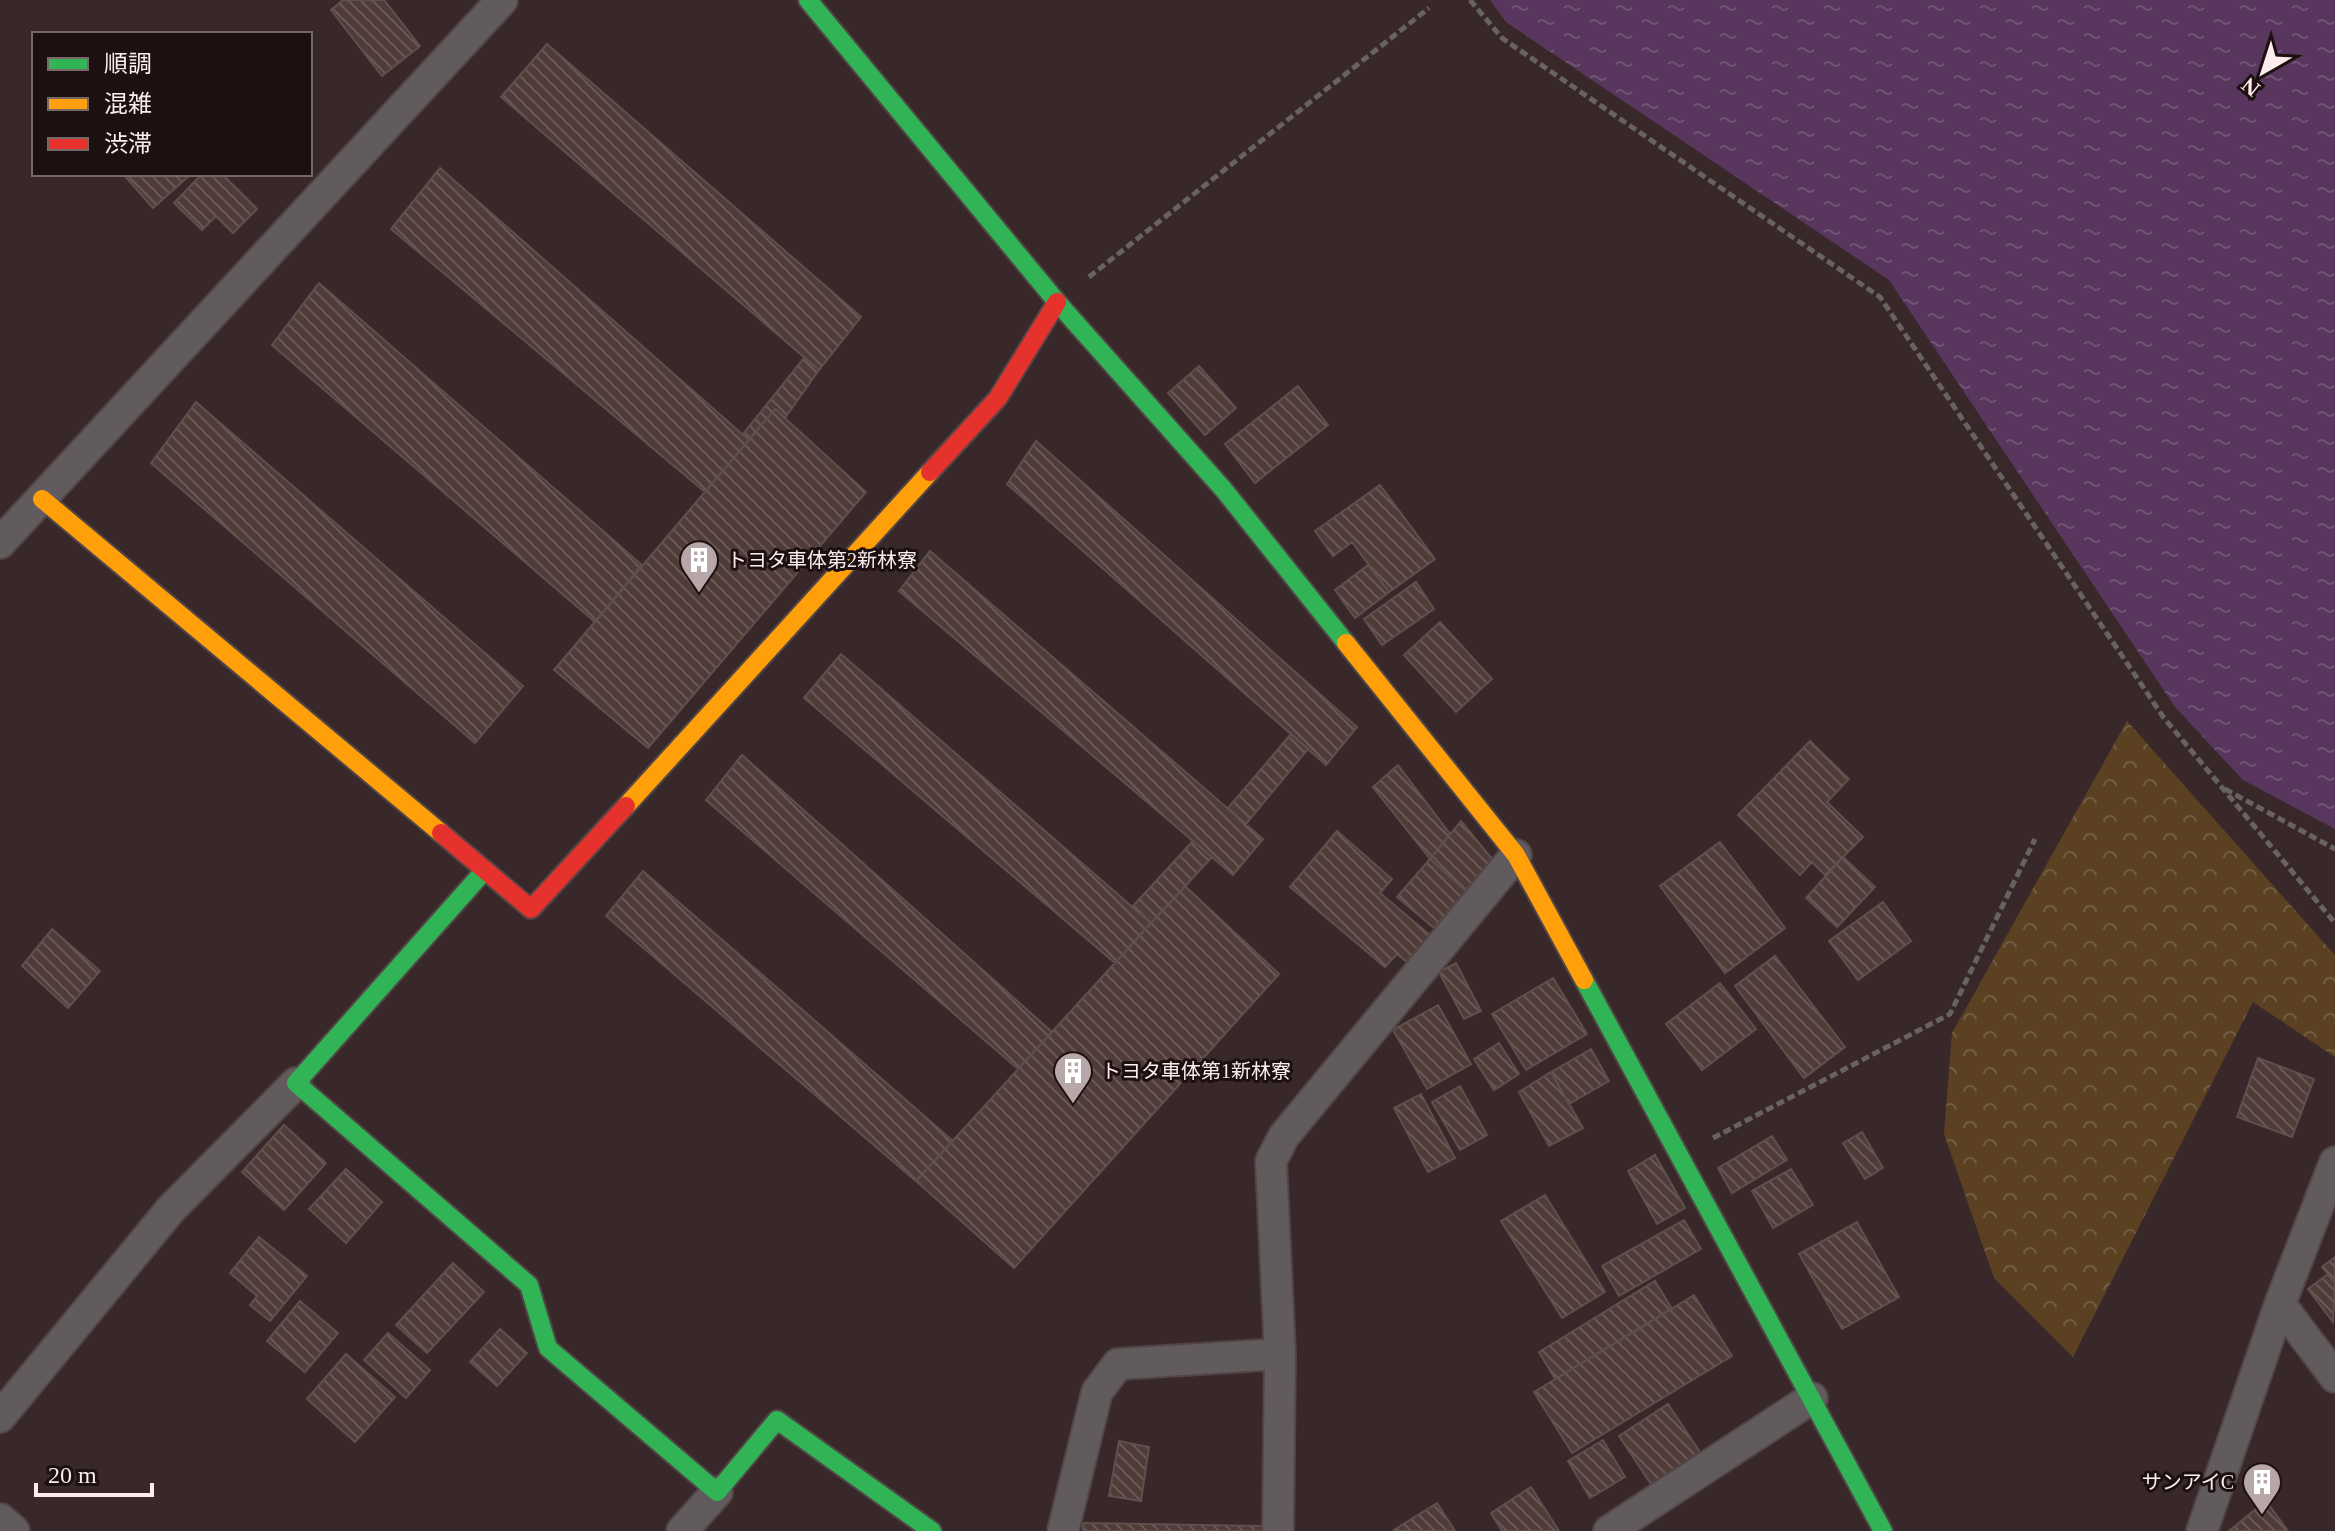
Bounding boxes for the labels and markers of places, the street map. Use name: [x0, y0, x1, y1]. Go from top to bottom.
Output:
building icon: トヨタ車体第2新林寮: [678, 539, 720, 594]
place label: トヨタ車体第2新林寮: [727, 549, 917, 571]
building icon: トヨタ車体第1新林寮: [1052, 1050, 1094, 1105]
place label: トヨタ車体第1新林寮: [1101, 1060, 1291, 1082]
building icon: サンアイC: [2241, 1461, 2283, 1516]
place label: サンアイC: [2142, 1471, 2234, 1493]

